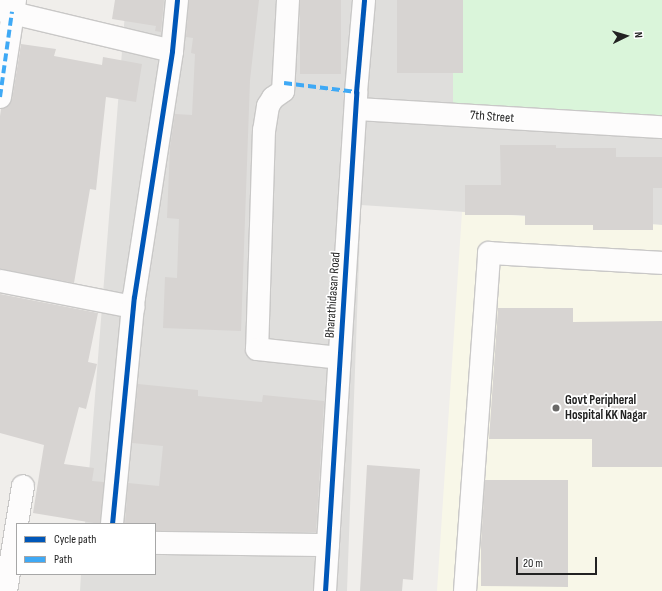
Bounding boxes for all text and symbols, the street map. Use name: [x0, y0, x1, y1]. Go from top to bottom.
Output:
north arrow: [606, 16, 646, 56]
text: N: [632, 31, 645, 38]
street label: 7th Street: [469, 108, 515, 126]
street label: Bharathidasan Road: [322, 251, 344, 339]
place label: Govt Peripheral Hospital KK Nagar: [565, 393, 647, 424]
marker: Govt Peripheral Hospital KK Nagar: [550, 402, 562, 414]
legend: [16, 523, 156, 575]
text: Cycle path: [54, 532, 96, 547]
scale bar: [518, 549, 599, 575]
text: Path: [54, 552, 72, 567]
text: 20 m: [523, 556, 543, 571]

